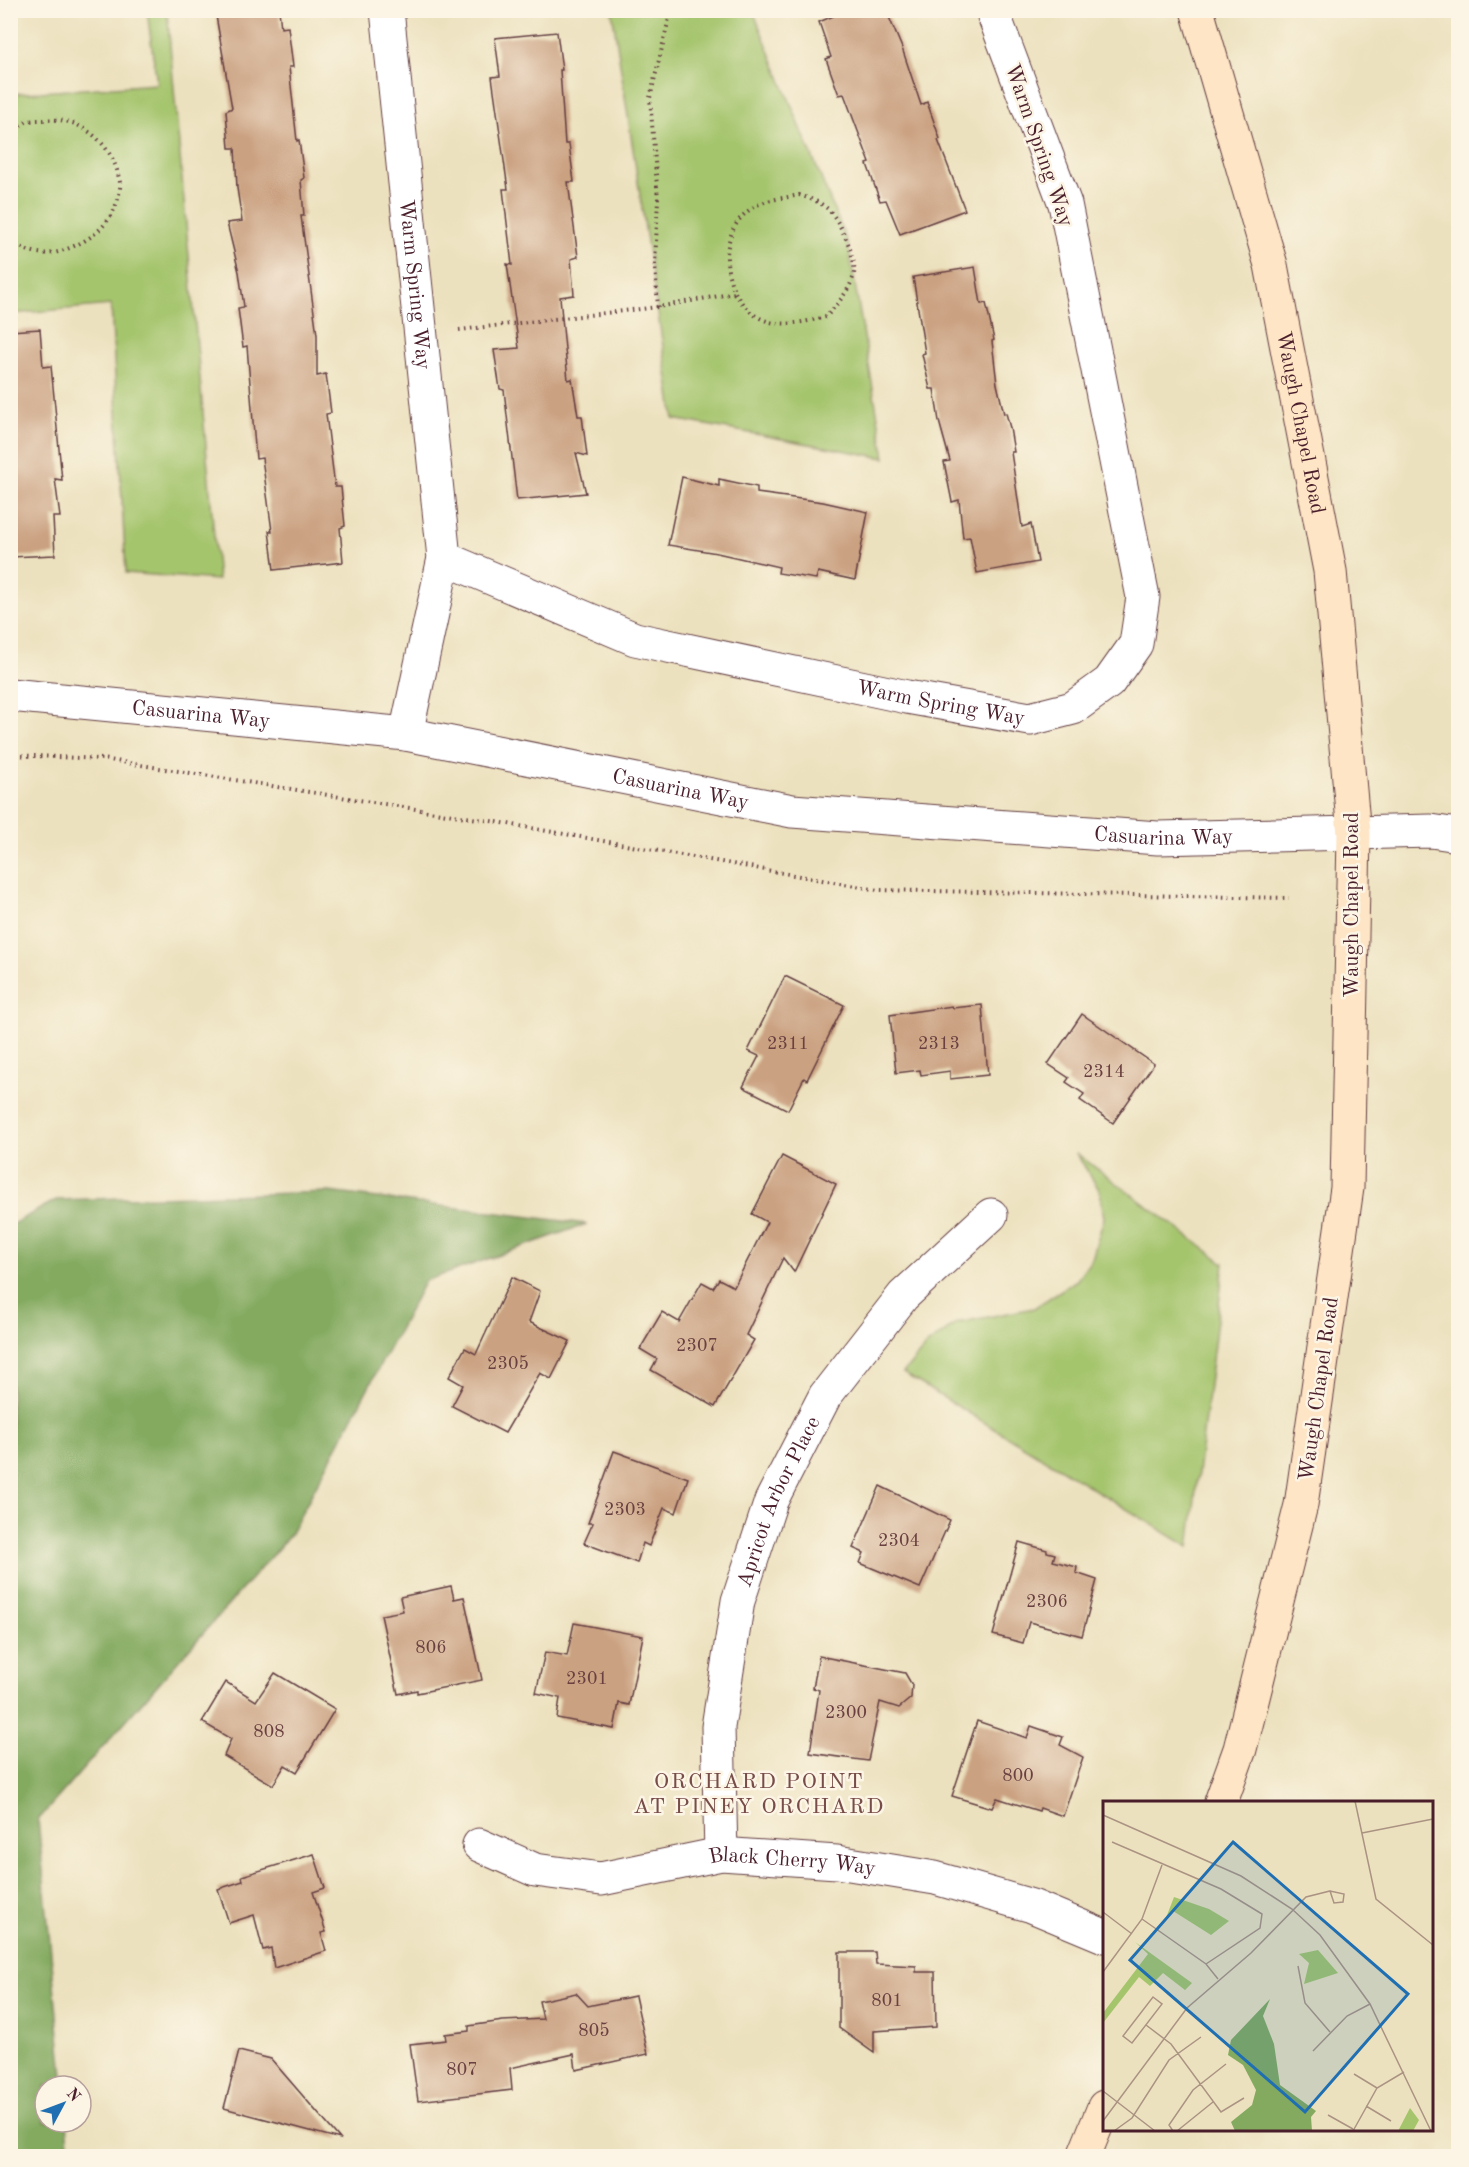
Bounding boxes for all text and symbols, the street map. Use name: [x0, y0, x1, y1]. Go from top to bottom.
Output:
street label: Warm Spring Way: [1001, 61, 1076, 230]
street label: Warm Spring Way: [395, 199, 433, 371]
street label: Waugh Chapel Road: [1272, 330, 1328, 516]
street label: Warm Spring Way: [855, 678, 1027, 730]
street label: Casuarina Way: [131, 698, 271, 733]
street label: Casuarina Way: [610, 766, 751, 814]
street label: Waugh Chapel Road: [1342, 812, 1363, 998]
street label: Casuarina Way: [1093, 824, 1233, 850]
house number: 2311: [767, 1035, 809, 1053]
house number: 2313: [918, 1035, 960, 1053]
house number: 2314: [1083, 1063, 1125, 1081]
street label: Waugh Chapel Road: [1296, 1296, 1343, 1483]
house number: 2307: [676, 1337, 718, 1355]
house number: 2305: [487, 1355, 529, 1373]
street label: Apricot Arbor Place: [734, 1413, 825, 1590]
house number: 2303: [604, 1501, 646, 1519]
house number: 2304: [878, 1532, 920, 1550]
house number: 2306: [1026, 1593, 1068, 1611]
house number: 806: [415, 1639, 447, 1657]
house number: 2301: [566, 1670, 608, 1688]
house number: 2300: [825, 1704, 867, 1722]
house number: 808: [253, 1723, 285, 1741]
house number: 800: [1002, 1767, 1034, 1785]
district label: ORCHARD POINT AT PINEY ORCHARD: [633, 1771, 885, 1818]
inset map: [1103, 1801, 1433, 2131]
street label: Black Cherry Way: [707, 1845, 877, 1880]
house number: 801: [871, 1992, 903, 2010]
house number: 805: [578, 2022, 610, 2040]
house number: 807: [446, 2061, 478, 2079]
north arrow: [33, 2074, 93, 2134]
text: N: [63, 2086, 83, 2106]

